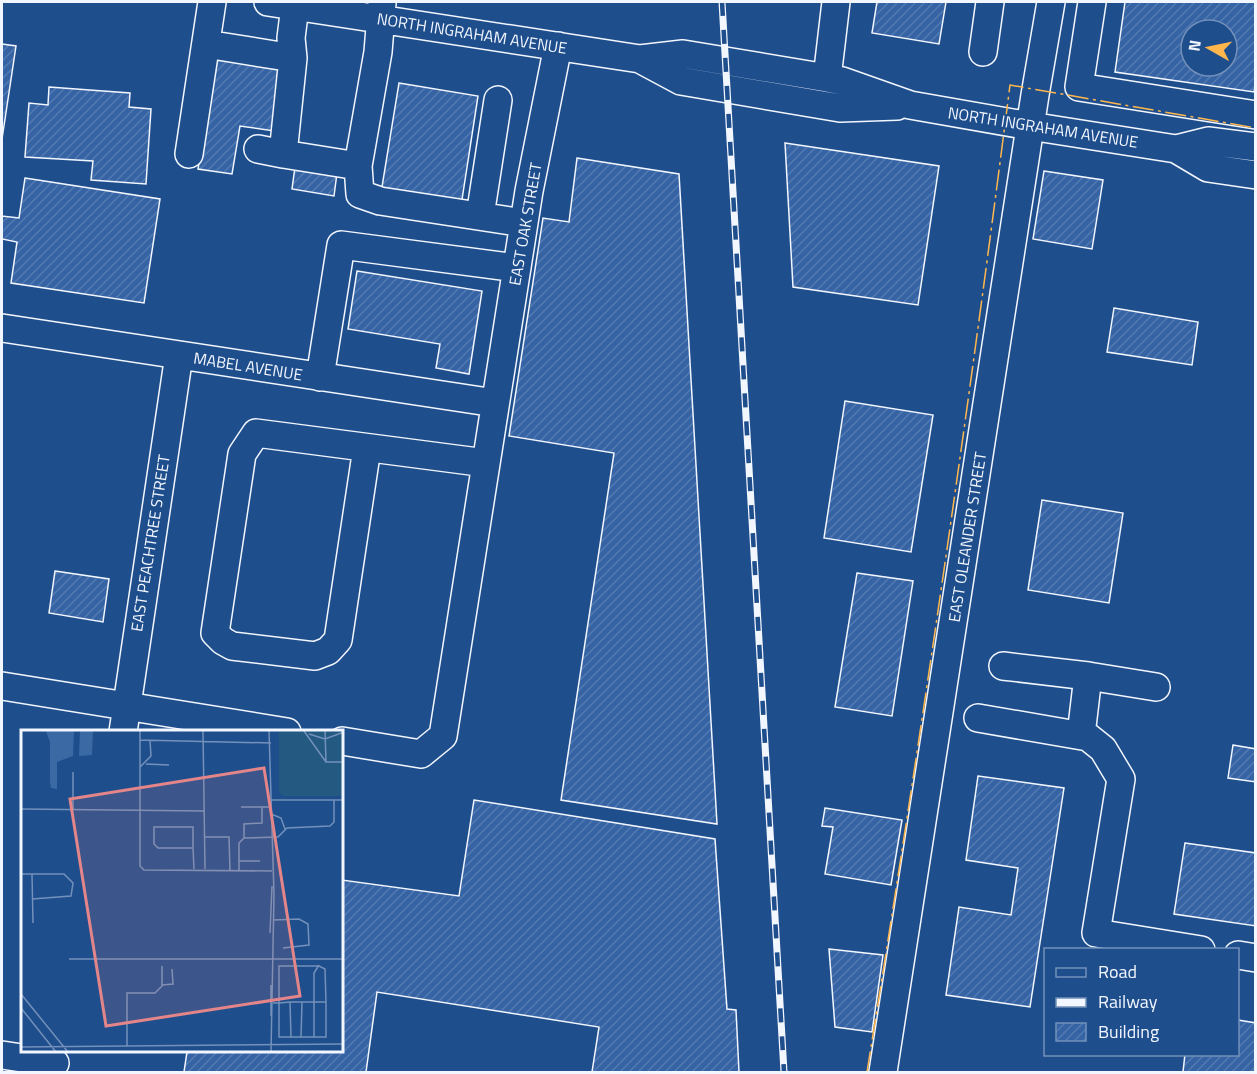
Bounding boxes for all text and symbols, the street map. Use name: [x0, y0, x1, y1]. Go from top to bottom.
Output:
street label: NORTH INGRAHAM AVENUE: [375, 6, 569, 60]
north arrow: [1179, 18, 1239, 78]
text: N: [1181, 38, 1207, 53]
street label: NORTH INGRAHAM AVENUE: [946, 100, 1140, 154]
street label: EAST OAK STREET: [502, 160, 548, 287]
street label: MABEL AVENUE: [192, 346, 304, 386]
street label: EAST OLEANDER STREET: [942, 450, 992, 624]
street label: EAST PEACHTREE STREET: [124, 452, 176, 633]
inset map: [21, 730, 344, 1053]
legend: [1044, 948, 1239, 1056]
text: Road: [1098, 958, 1137, 985]
text: Railway: [1098, 988, 1158, 1015]
text: Building: [1098, 1018, 1159, 1045]

